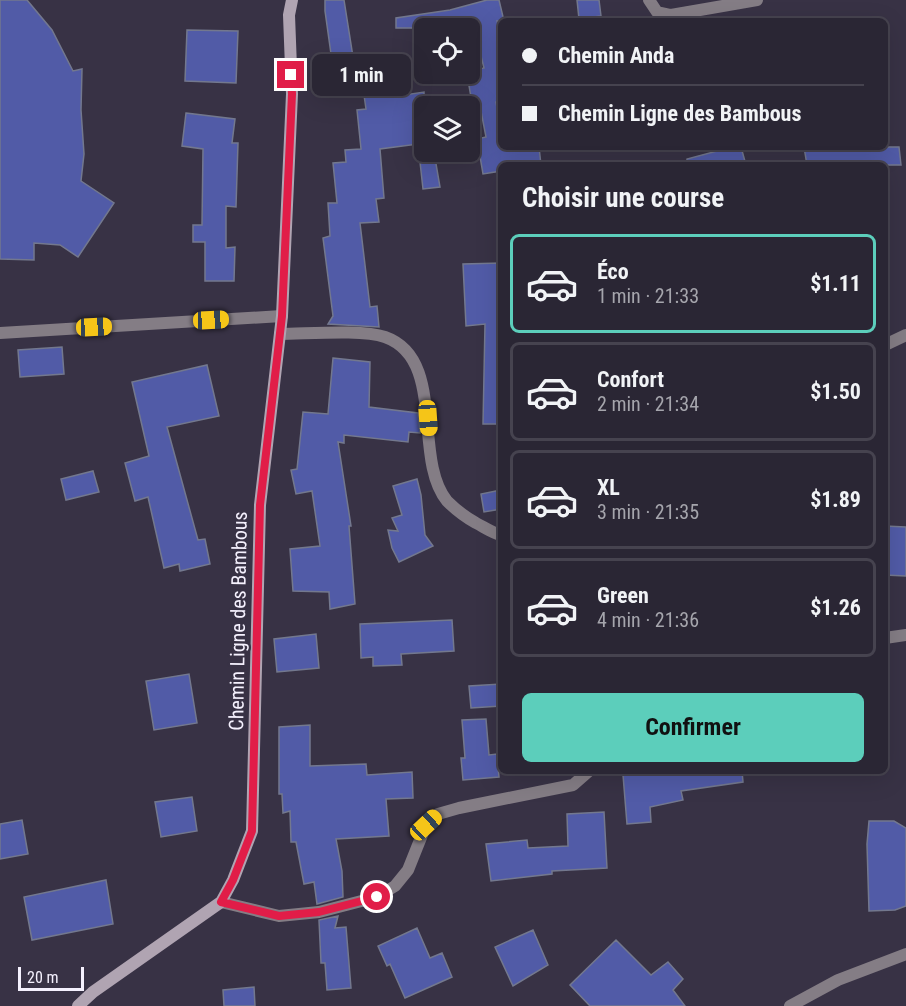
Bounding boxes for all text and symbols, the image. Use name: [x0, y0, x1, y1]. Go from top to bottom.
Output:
map controls: [414, 18, 480, 162]
button: locate: [414, 18, 480, 84]
text: Chemin Anda: [558, 43, 674, 68]
callout: 1 min: [312, 54, 411, 96]
route end: [277, 61, 304, 88]
text: 1 min: [339, 63, 384, 87]
button: layers: [414, 96, 480, 162]
text: Chemin Ligne des Bambous: [558, 101, 801, 126]
text: Choisir une course: [522, 182, 724, 214]
icon: car: [525, 257, 579, 311]
text: Éco: [597, 259, 629, 284]
text: $1.11: [810, 271, 861, 296]
text: 1 min · 21:33: [597, 284, 699, 308]
car: [193, 310, 229, 330]
car: [76, 317, 112, 337]
icon: car: [525, 365, 579, 419]
text: Confort: [597, 367, 664, 392]
text: $1.50: [810, 379, 861, 404]
text: 2 min · 21:34: [597, 392, 699, 416]
car: [418, 399, 438, 437]
icon: car: [525, 473, 579, 527]
text: XL: [597, 475, 620, 500]
text: $1.89: [810, 487, 861, 512]
text: 3 min · 21:35: [597, 500, 699, 524]
street label: Chemin Ligne des Bambous: [224, 511, 252, 731]
icon: car: [525, 581, 579, 635]
text: Green: [597, 583, 649, 608]
text: $1.26: [810, 595, 861, 620]
text: 4 min · 21:36: [597, 608, 699, 632]
button: Confirmer: [522, 693, 864, 762]
car: [407, 806, 445, 844]
route start: [363, 883, 390, 910]
scale bar: [18, 964, 84, 992]
text: 20 m: [27, 968, 59, 987]

